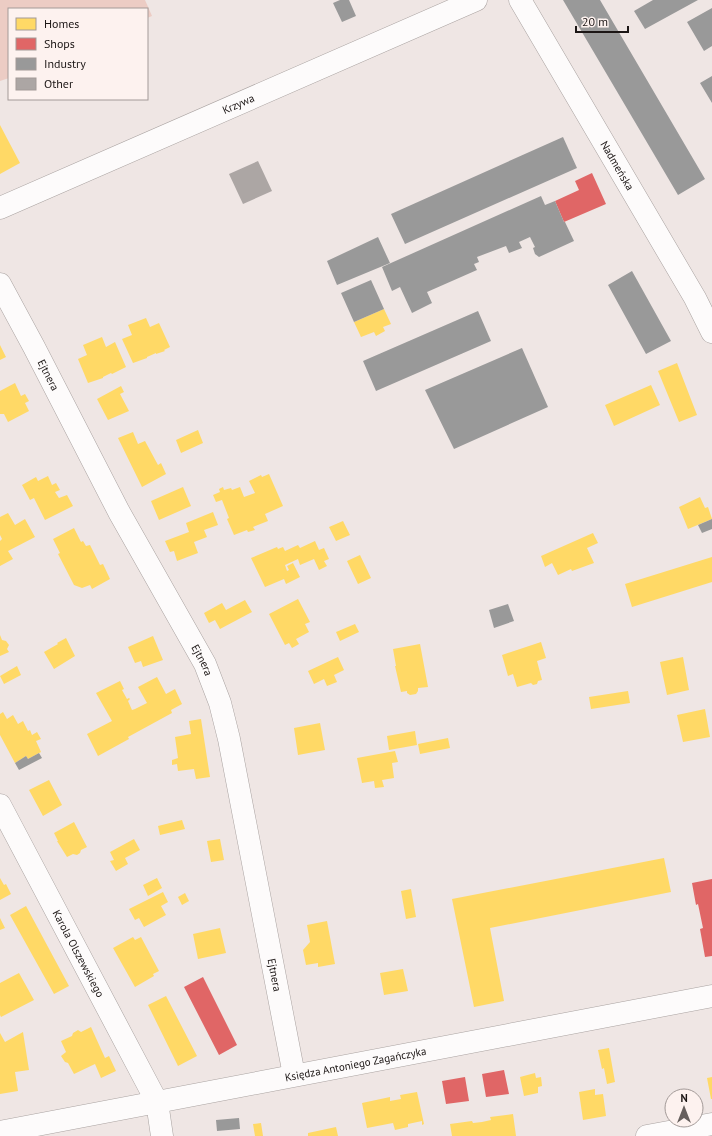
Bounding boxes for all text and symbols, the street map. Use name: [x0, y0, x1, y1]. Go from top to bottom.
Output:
legend: [8, 8, 148, 100]
scale bar: [576, 8, 628, 34]
text: 20 m: [582, 14, 608, 29]
text: Homes: [44, 16, 79, 31]
text: Shops: [44, 36, 75, 51]
text: Industry: [44, 56, 86, 71]
text: Other: [44, 76, 73, 91]
street label: Krzywa: [220, 91, 257, 117]
street label: Nadmeńska: [597, 138, 637, 193]
street label: Ejtnera: [35, 357, 62, 393]
street label: Ejtnera: [188, 642, 216, 678]
street label: Karola Olszewskiego: [50, 907, 107, 1000]
street label: Ejtnera: [265, 957, 285, 993]
street label: Księdza Antoniego Zagańczyka: [284, 1044, 427, 1084]
north arrow: [664, 1088, 704, 1128]
text: N: [680, 1091, 688, 1105]

